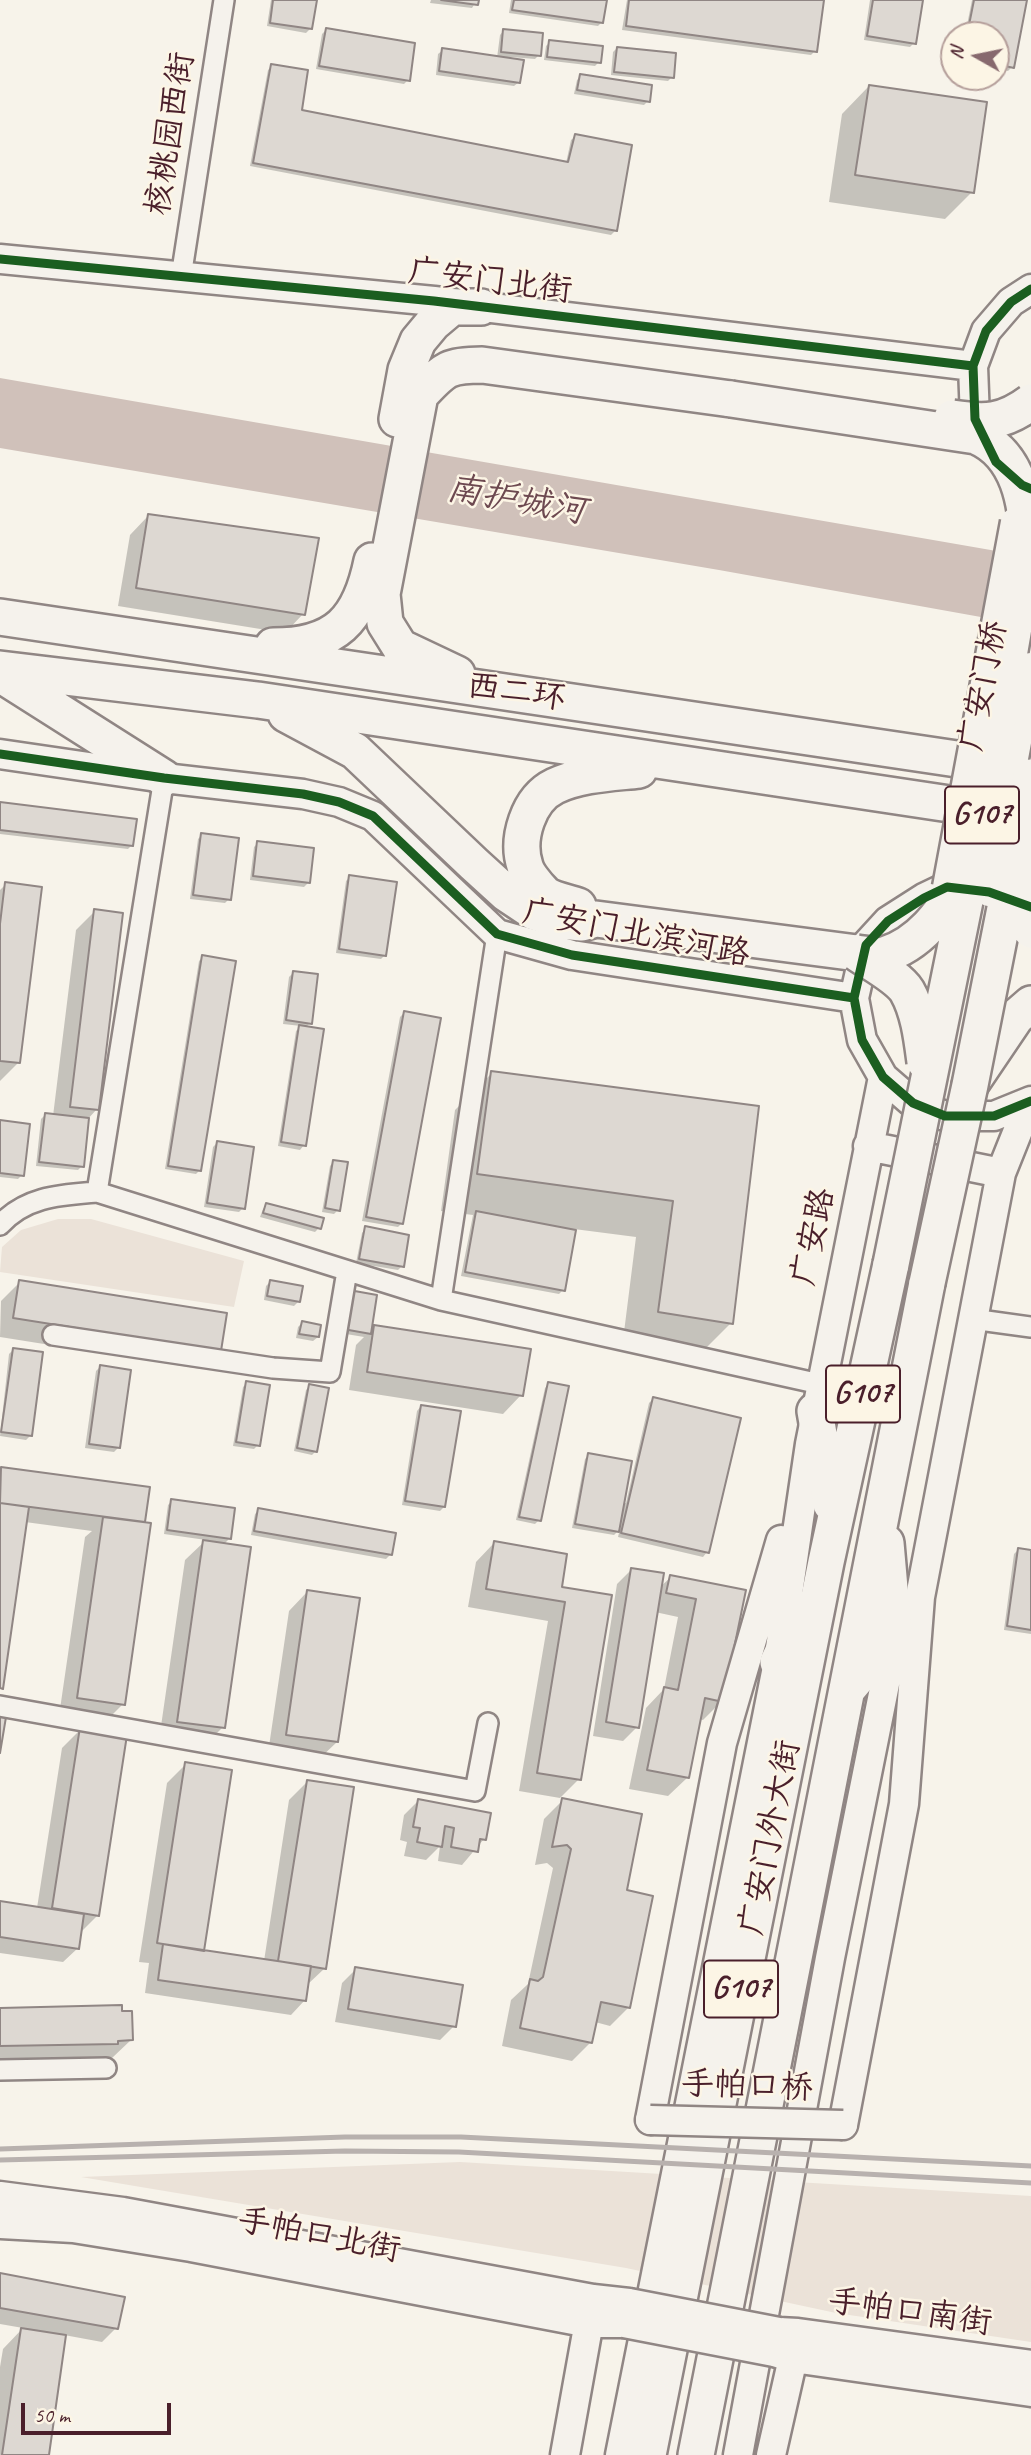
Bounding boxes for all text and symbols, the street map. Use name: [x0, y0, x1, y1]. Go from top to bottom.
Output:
north arrow: [940, 21, 1010, 91]
text: N: [943, 45, 969, 61]
street label: 核桃园西街: [139, 49, 203, 219]
street label: 广安门北街: [406, 252, 574, 312]
water label: 南护城河: [443, 468, 589, 534]
street label: 广安门桥: [952, 617, 1016, 755]
street label: 西二环: [464, 667, 568, 719]
road number: G107: [945, 786, 1019, 844]
street label: 广安门北滨河路: [519, 893, 753, 975]
street label: 广安路: [784, 1184, 844, 1290]
road number: G107: [826, 1366, 900, 1422]
street label: 广安门外大街: [733, 1737, 809, 1939]
road number: G107: [704, 1961, 778, 2018]
street label: 手帕口桥: [680, 2065, 814, 2109]
street label: 手帕口北街: [234, 2201, 404, 2271]
street label: 手帕口南街: [826, 2282, 994, 2344]
scale bar: [24, 2388, 175, 2432]
text: 50 m: [34, 2402, 70, 2428]

